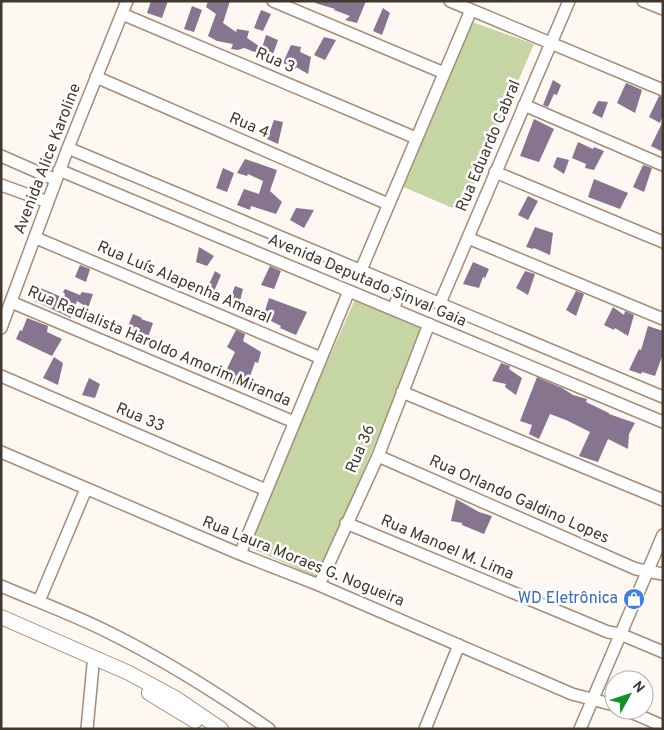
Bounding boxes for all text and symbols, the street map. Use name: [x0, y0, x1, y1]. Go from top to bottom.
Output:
street label: Rua 3: [252, 44, 298, 78]
street label: Rua Eduardo Cabral: [452, 77, 526, 215]
street label: Avenida Alice Karoline: [10, 81, 86, 237]
street label: Rua 4: [226, 109, 272, 143]
street label: Avenida Deputado Sinval Gaia: [265, 230, 469, 332]
street label: Rua Luís Alapenha Amaral: [94, 237, 274, 329]
street label: Rua Radialista Haroldo Amorim Miranda: [24, 282, 294, 412]
street label: Rua 33: [113, 399, 167, 437]
street label: Rua 36: [342, 422, 380, 476]
street label: Rua Orlando Galdino Lopes: [426, 451, 612, 549]
street label: Rua Manoel M. Lima: [377, 511, 517, 585]
street label: Rua Laura Moraes G. Nogueira: [199, 512, 407, 612]
shop icon: WD Eletrônica: [622, 587, 646, 611]
place label: WD Eletrônica: [518, 589, 618, 609]
north arrow: [604, 670, 654, 720]
text: N: [628, 678, 648, 697]

